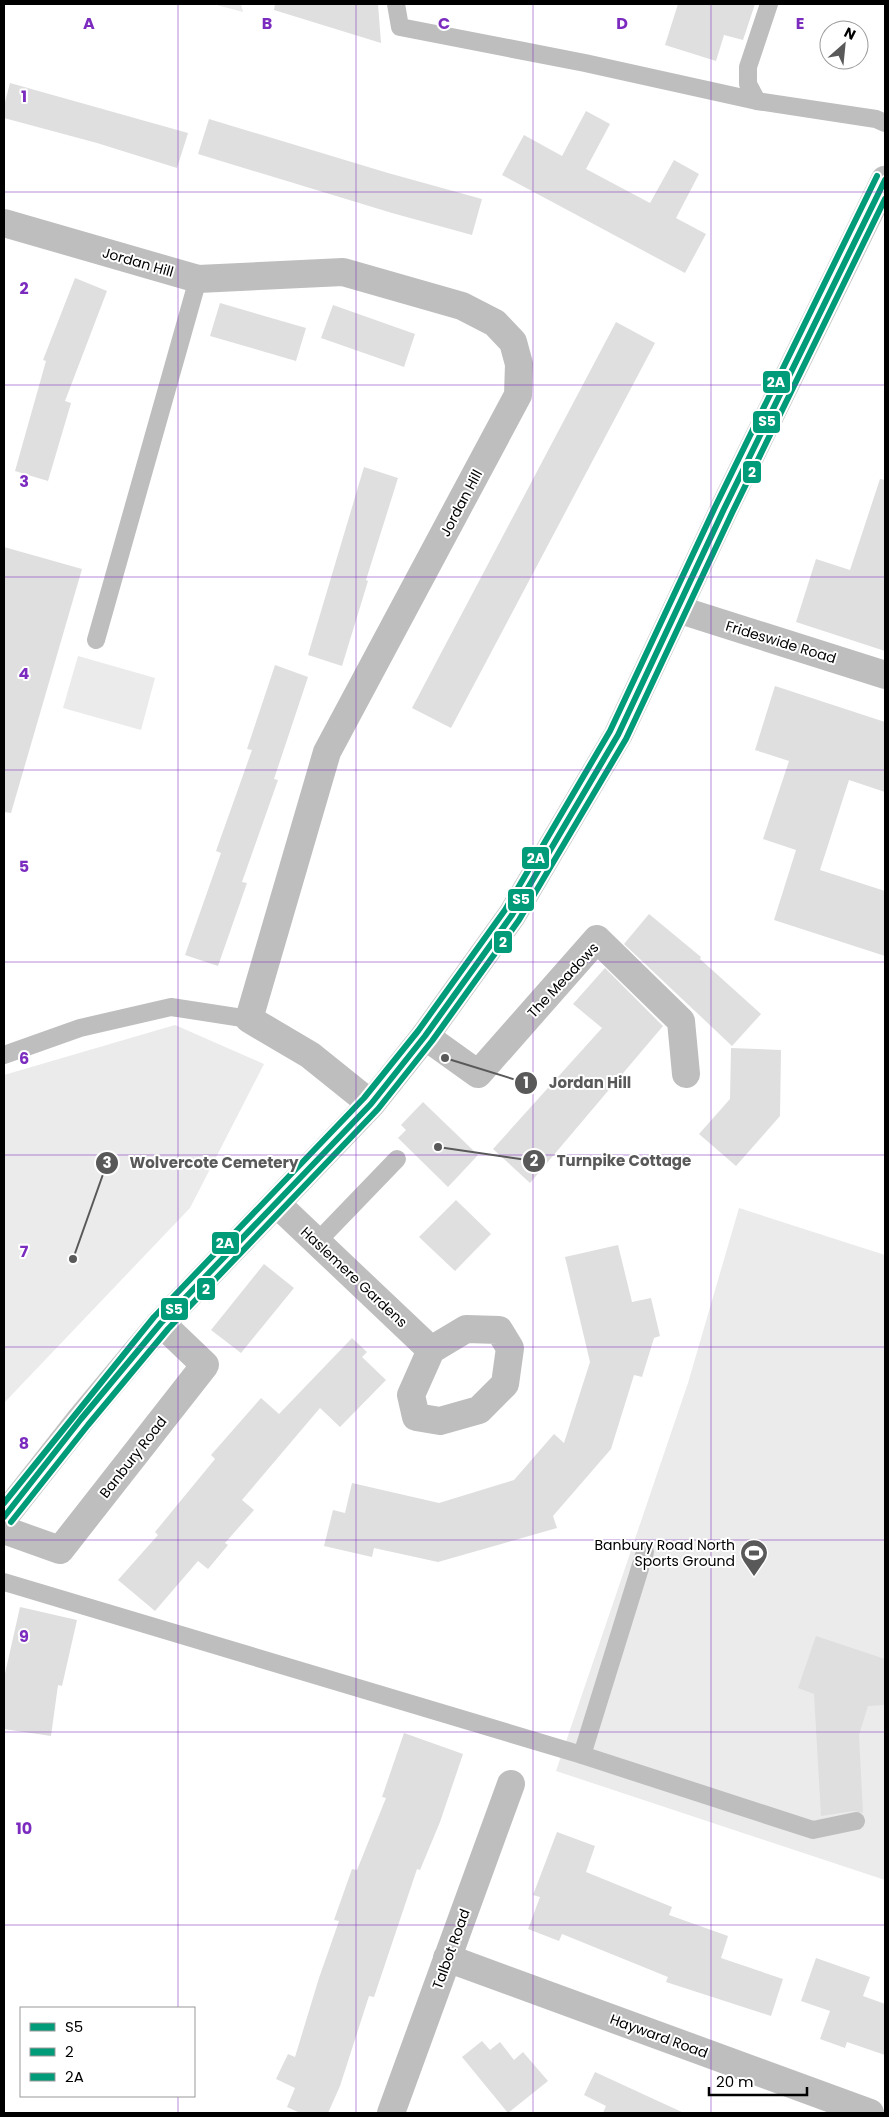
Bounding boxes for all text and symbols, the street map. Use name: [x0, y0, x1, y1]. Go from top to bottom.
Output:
text: A: [83, 12, 95, 35]
text: B: [262, 12, 272, 35]
text: C: [438, 12, 450, 35]
text: D: [616, 12, 628, 35]
text: E: [796, 12, 804, 35]
north arrow: [819, 20, 869, 70]
text: N: [841, 22, 859, 45]
text: 1: [21, 85, 27, 108]
street label: Jordan Hill: [100, 242, 176, 282]
text: 2: [19, 277, 29, 300]
line badge: 2A: [762, 370, 791, 394]
text: 2A: [767, 372, 786, 392]
line badge: S5: [752, 410, 781, 434]
text: S5: [758, 411, 776, 431]
line badge: 2: [742, 460, 762, 484]
text: 2: [748, 462, 756, 482]
street label: Jordan Hill: [435, 466, 487, 540]
text: 3: [19, 470, 29, 493]
street label: Frideswide Road: [723, 616, 839, 668]
text: 4: [19, 662, 30, 685]
line badge: 2A: [521, 846, 550, 870]
text: 2A: [527, 848, 546, 868]
text: 5: [19, 855, 29, 878]
line badge: S5: [507, 888, 535, 912]
text: S5: [512, 889, 530, 909]
line badge: 2: [493, 930, 513, 954]
text: 2: [499, 932, 507, 952]
street label: The Meadows: [523, 938, 603, 1022]
text: 6: [19, 1047, 29, 1070]
callout: Jordan Hill: [513, 1068, 641, 1098]
text: 1: [523, 1072, 529, 1093]
text: Jordan Hill: [549, 1072, 631, 1093]
callout: Turnpike Cottage: [522, 1146, 701, 1176]
callout: Wolvercote Cemetery: [95, 1148, 309, 1178]
text: 2: [530, 1150, 539, 1171]
text: Turnpike Cottage: [557, 1150, 691, 1171]
text: 3: [102, 1152, 112, 1173]
text: Wolvercote Cemetery: [130, 1152, 299, 1173]
street label: Haslemere Gardens: [296, 1222, 412, 1332]
line badge: 2A: [211, 1231, 240, 1255]
text: 2A: [216, 1233, 235, 1253]
text: 7: [20, 1240, 29, 1263]
line badge: 2: [196, 1277, 216, 1301]
text: 2: [202, 1279, 210, 1299]
line badge: S5: [160, 1297, 189, 1321]
text: S5: [165, 1299, 183, 1319]
street label: Banbury Road: [95, 1412, 171, 1502]
text: 8: [19, 1432, 29, 1455]
place label: Banbury Road North Sports Ground: [595, 1535, 735, 1571]
sports icon: Banbury Road North Sports Ground: [739, 1538, 769, 1577]
text: 9: [19, 1625, 29, 1648]
text: 10: [16, 1817, 32, 1840]
street label: Talbot Road: [427, 1906, 475, 1992]
legend: [20, 2007, 195, 2097]
street label: Hayward Road: [607, 2009, 711, 2063]
text: S5: [65, 2016, 83, 2037]
text: 2: [65, 2041, 74, 2062]
scale bar: [709, 2064, 806, 2096]
text: 2A: [65, 2066, 84, 2087]
text: 20 m: [716, 2071, 754, 2092]

